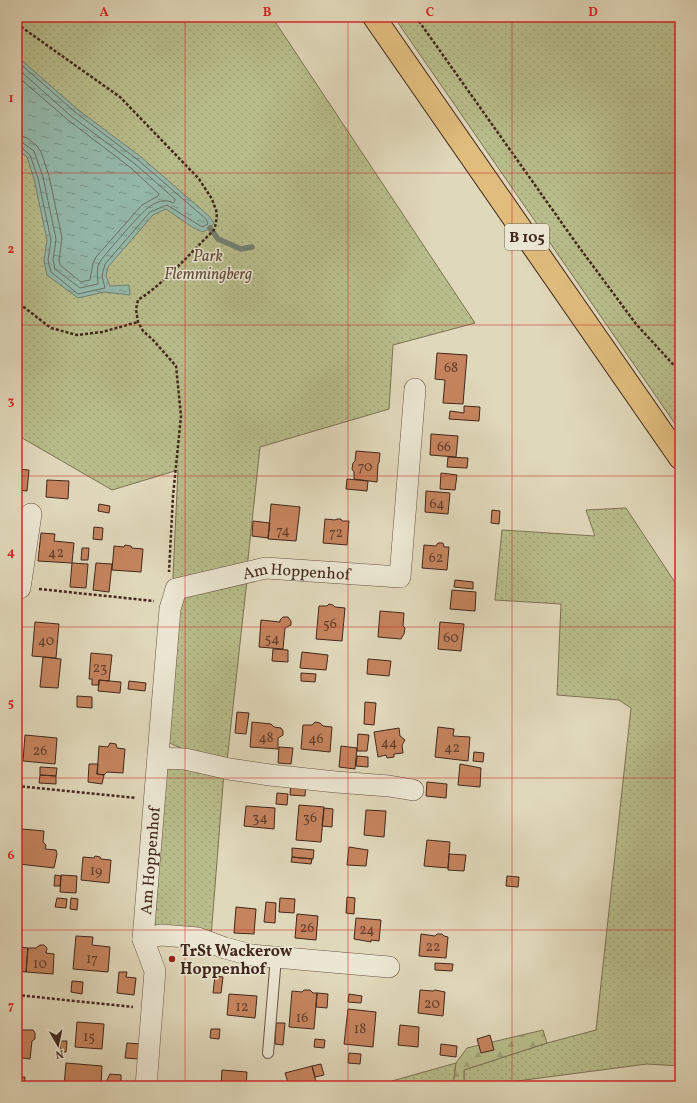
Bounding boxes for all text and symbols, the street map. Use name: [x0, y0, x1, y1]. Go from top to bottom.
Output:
text: A: [99, 4, 109, 22]
text: B: [263, 4, 272, 22]
text: C: [426, 4, 434, 22]
text: D: [588, 4, 598, 22]
text: 1: [8, 90, 14, 108]
road number: B 105: [505, 224, 549, 250]
text: 2: [8, 241, 15, 259]
park label: Park Flemmingberg: [164, 246, 252, 286]
house number: 68: [444, 359, 458, 378]
text: 3: [8, 393, 15, 411]
house number: 66: [437, 438, 451, 457]
house number: 70: [358, 458, 372, 477]
house number: 64: [429, 495, 445, 514]
house number: 74: [276, 522, 290, 541]
house number: 72: [329, 524, 343, 543]
text: 4: [7, 544, 15, 562]
house number: 42: [48, 544, 64, 563]
house number: 62: [429, 549, 443, 568]
street label: Am Hoppenhof: [241, 559, 352, 587]
house number: 56: [323, 615, 337, 634]
house number: 60: [443, 629, 459, 648]
house number: 54: [264, 630, 280, 649]
house number: 40: [38, 632, 54, 651]
house number: 23: [93, 659, 107, 678]
text: 5: [8, 695, 14, 713]
house number: 48: [258, 729, 274, 748]
house number: 46: [308, 730, 324, 749]
house number: 44: [381, 734, 397, 753]
house number: 42: [444, 739, 460, 758]
house number: 26: [33, 742, 47, 761]
street label: Am Hoppenhof: [136, 805, 167, 916]
house number: 34: [252, 809, 268, 828]
house number: 36: [303, 809, 317, 828]
text: 6: [7, 847, 15, 865]
house number: 19: [90, 862, 102, 881]
house number: 26: [300, 919, 314, 938]
house number: 24: [359, 921, 375, 940]
house number: 22: [425, 938, 441, 957]
place label: TrSt Wackerow Hoppenhof: [180, 941, 293, 981]
house number: 17: [86, 950, 98, 969]
marker: TrSt Wackerow Hoppenhof: [167, 954, 177, 964]
house number: 10: [33, 955, 47, 974]
house number: 20: [424, 995, 440, 1014]
text: 7: [8, 998, 14, 1016]
house number: 12: [236, 998, 248, 1017]
house number: 16: [296, 1009, 308, 1028]
house number: 18: [354, 1020, 366, 1039]
north arrow: [38, 1025, 78, 1065]
house number: 15: [83, 1028, 95, 1047]
text: N: [54, 1045, 64, 1061]

